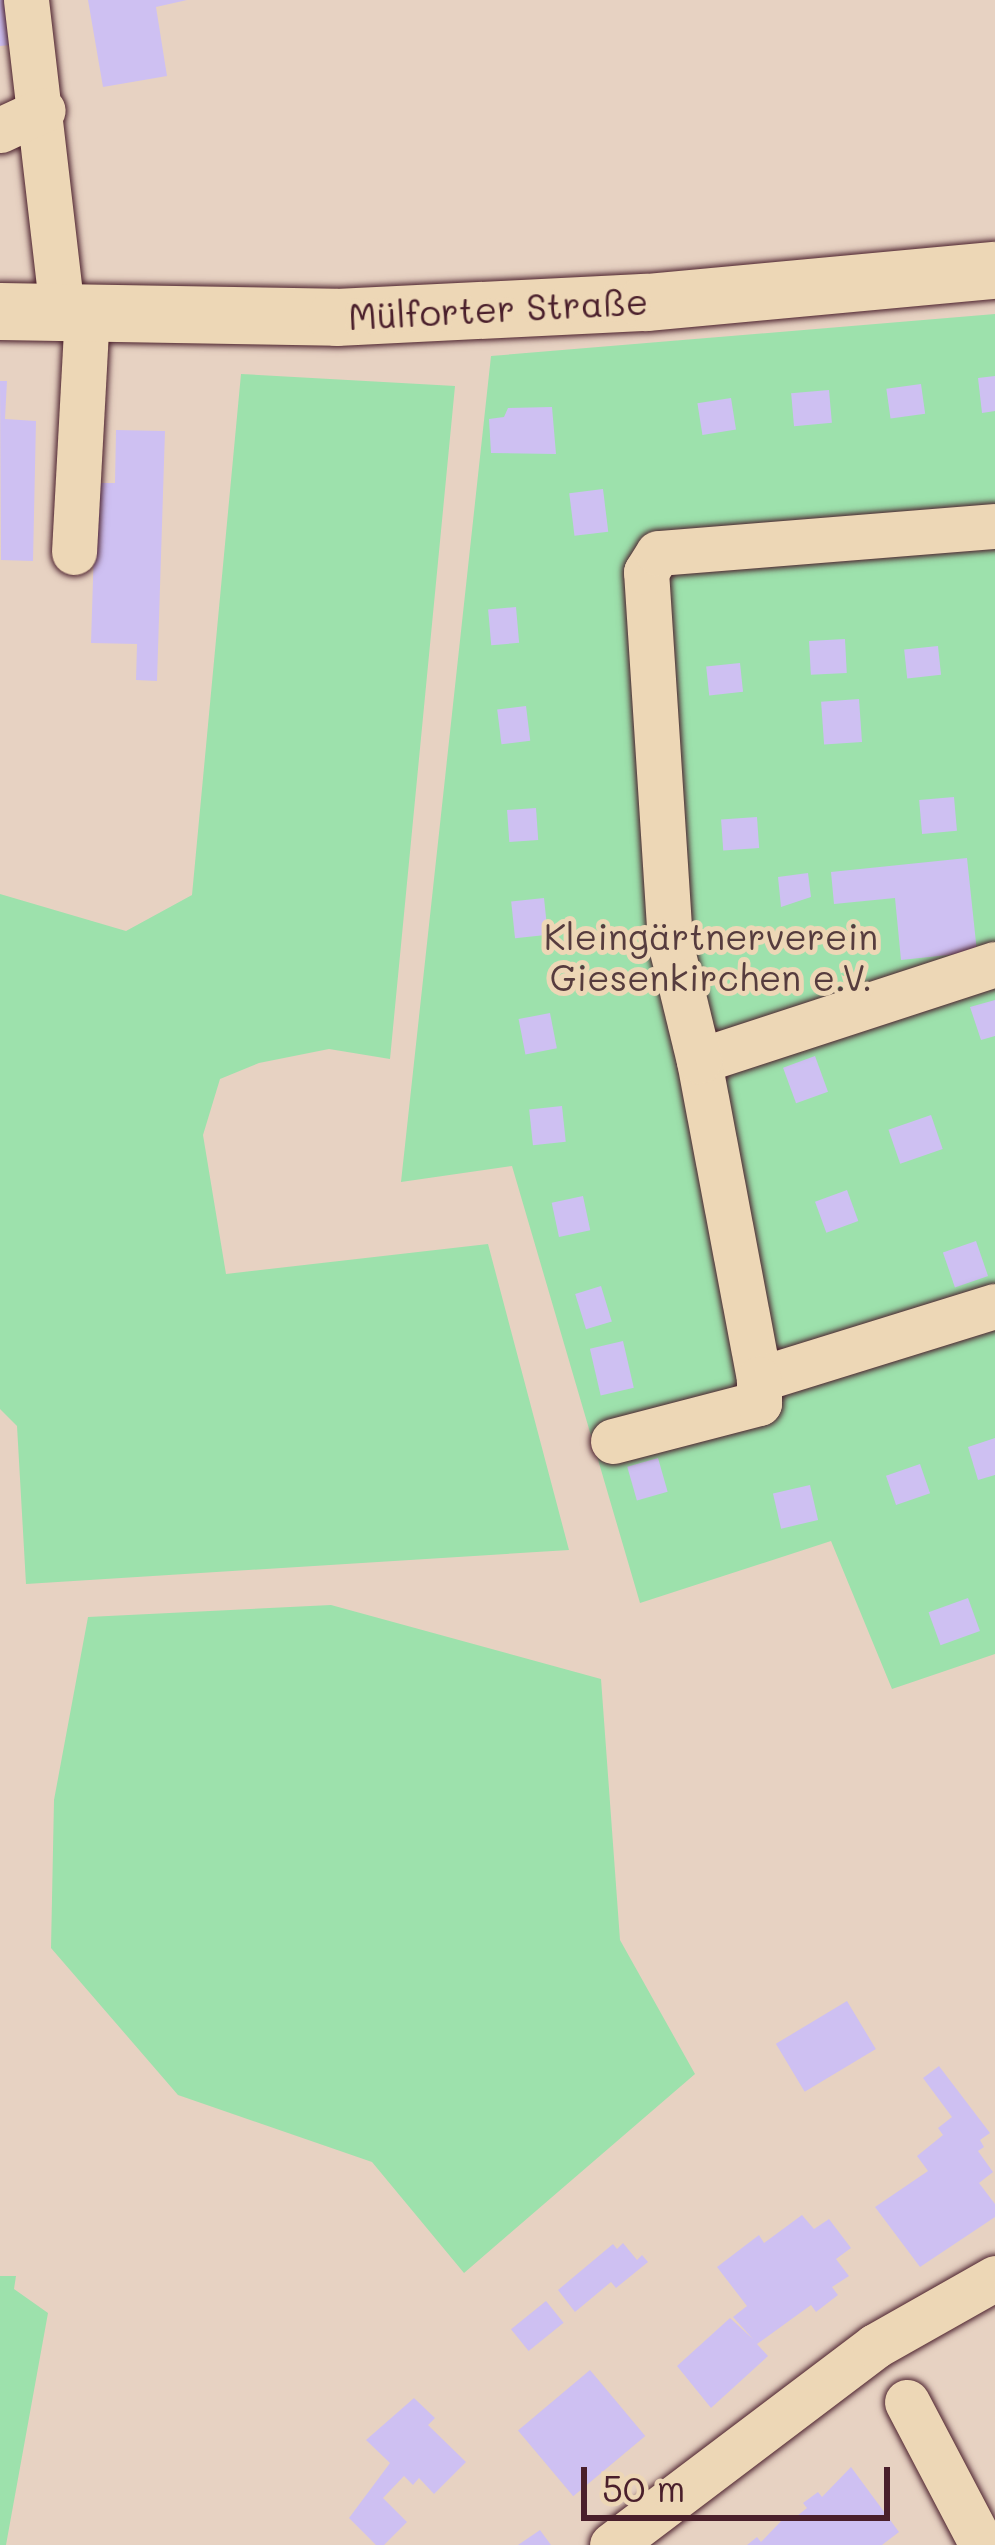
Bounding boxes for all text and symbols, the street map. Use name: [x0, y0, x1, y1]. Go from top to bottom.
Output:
street label: Mülforter Straße: [347, 279, 649, 337]
park label: Kleingärtnerverein Giesenkirchen e.V.: [544, 913, 878, 998]
scale bar: [587, 2443, 896, 2517]
text: 50 m: [602, 2464, 685, 2511]

